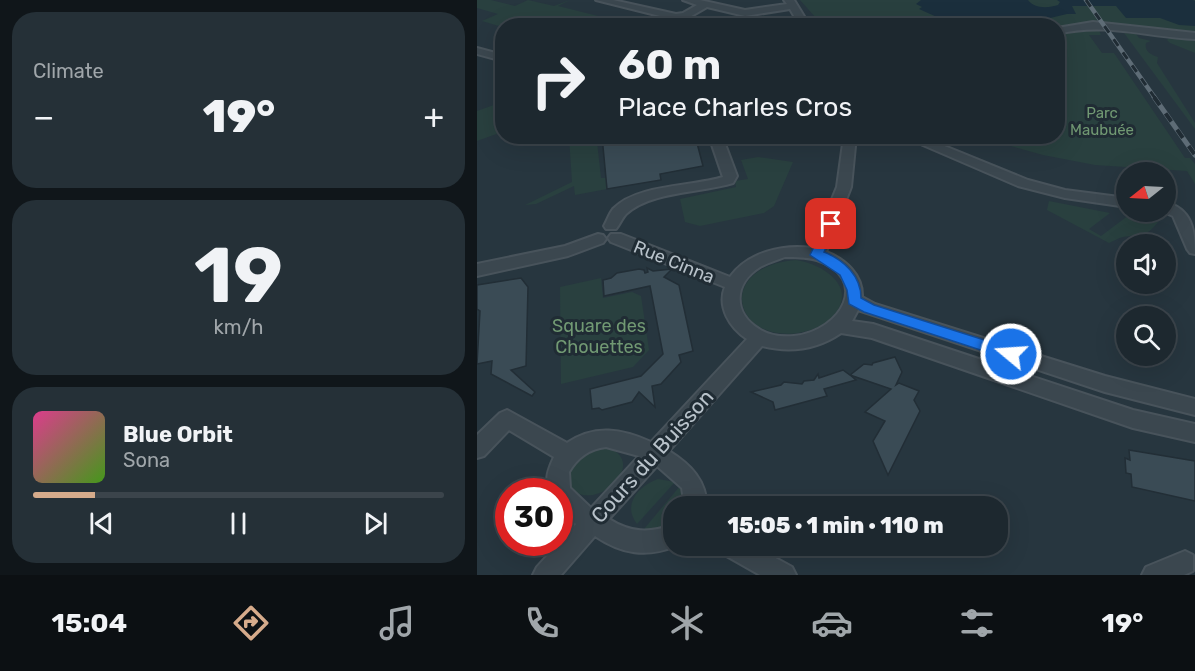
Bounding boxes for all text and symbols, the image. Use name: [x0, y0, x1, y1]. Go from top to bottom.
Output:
text: 60 m: [618, 40, 721, 90]
icon: right: [519, 42, 597, 120]
text: Climate: [33, 59, 104, 83]
text: 19°: [203, 90, 275, 143]
text: Place Charles Cros: [618, 91, 852, 123]
text: −: [33, 97, 54, 136]
text: +: [423, 97, 444, 136]
park label: Parc Maubuée: [1070, 104, 1134, 139]
north arrow: [1116, 162, 1176, 222]
map controls: [1116, 162, 1176, 366]
pin: [805, 198, 856, 249]
icon: arrive: [814, 207, 847, 240]
text: 19: [194, 229, 283, 322]
button: sound: [1116, 234, 1176, 294]
street label: Rue Cinna: [630, 236, 718, 288]
button: search: [1116, 306, 1176, 366]
text: km/h: [214, 315, 263, 339]
park label: Square des Chouettes: [552, 315, 646, 358]
position arrow: [979, 322, 1043, 386]
street label: Cours du Buisson: [586, 384, 718, 528]
text: Blue Orbit: [123, 421, 233, 448]
text: Sona: [123, 448, 170, 472]
speed limit sign: 30: [495, 478, 573, 556]
icon: previous: [85, 507, 118, 540]
icon: pause: [222, 507, 255, 540]
icon: next: [359, 507, 392, 540]
text: 15:05 · 1 min · 110 m: [727, 512, 944, 539]
icon: directions: [230, 602, 272, 644]
icon: music: [376, 602, 418, 644]
icon: phone: [521, 602, 563, 644]
icon: climate: [666, 602, 708, 644]
icon: car: [811, 602, 853, 644]
icon: filters: [956, 602, 998, 644]
text: 15:04: [52, 607, 127, 639]
text: 19°: [1102, 607, 1143, 639]

